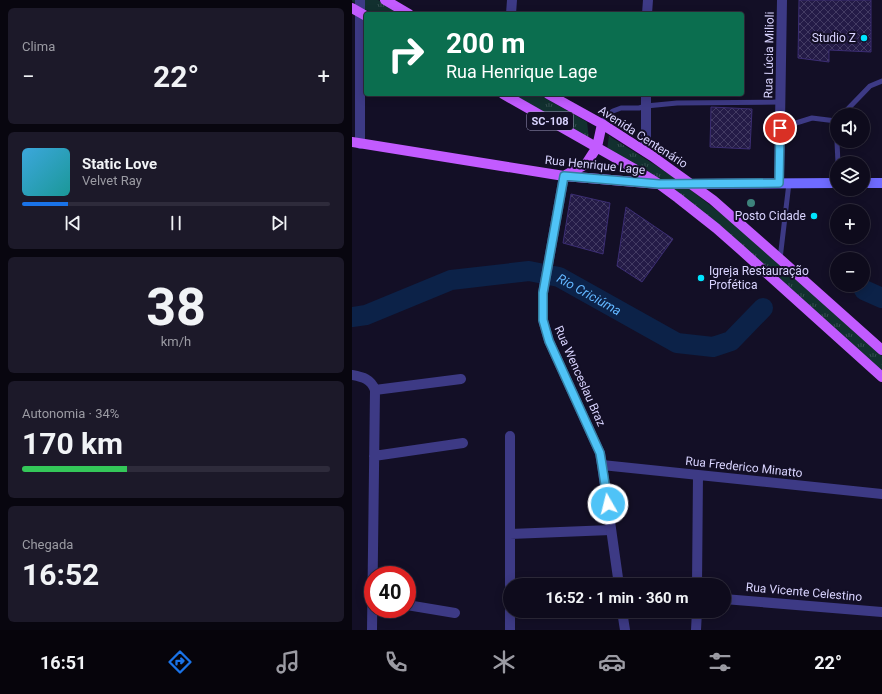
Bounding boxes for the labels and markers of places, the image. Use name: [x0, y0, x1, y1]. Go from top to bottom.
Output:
place label: Studio Z: [812, 31, 856, 45]
marker: Studio Z: [859, 33, 869, 43]
pin: [763, 111, 797, 145]
place label: Posto Cidade: [735, 209, 806, 223]
marker: Posto Cidade: [809, 211, 819, 221]
place label: Igreja Restauração Profética: [709, 264, 809, 292]
marker: Igreja Restauração Profética: [696, 273, 706, 283]

